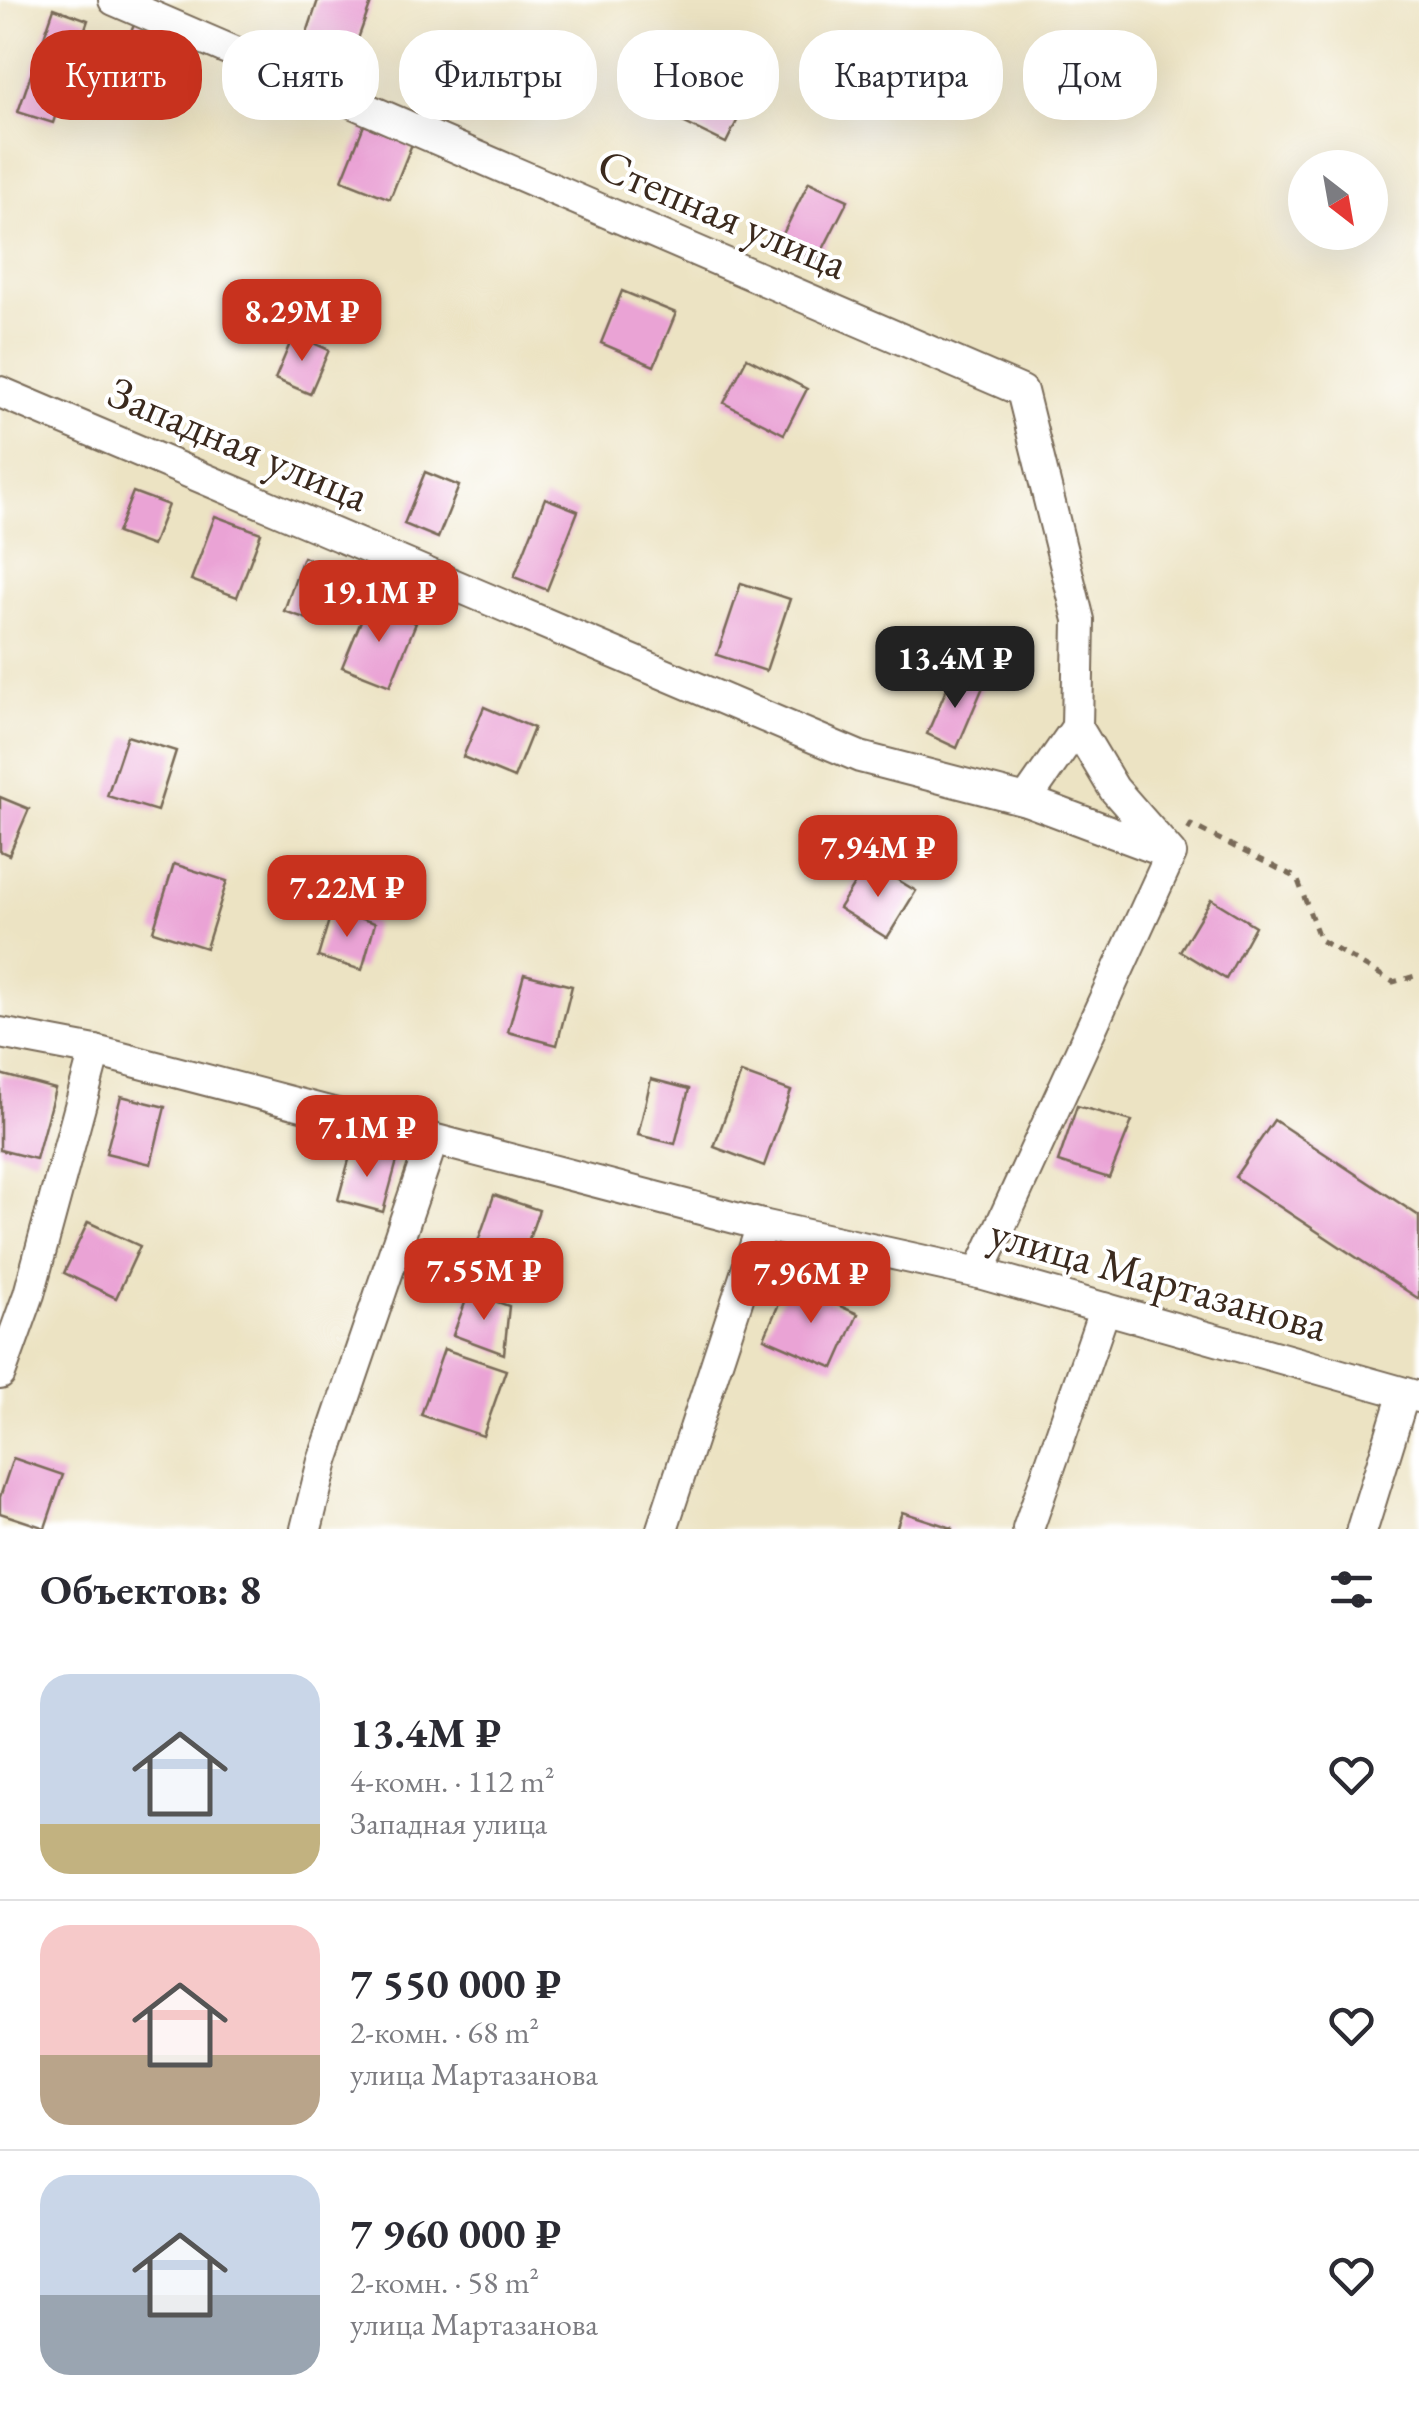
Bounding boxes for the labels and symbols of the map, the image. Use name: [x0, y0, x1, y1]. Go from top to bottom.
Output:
street label: Степная улица: [589, 134, 857, 292]
north arrow: [1288, 150, 1388, 250]
pin: 8.29M ₽: [210, 279, 394, 364]
street label: Западная улица: [100, 362, 378, 524]
pin: 19.1M ₽: [287, 560, 471, 645]
pin: 13.4M ₽: [863, 626, 1047, 711]
pin: 7.94M ₽: [786, 815, 970, 900]
pin: 7.22M ₽: [255, 855, 439, 940]
pin: 7.1M ₽: [286, 1095, 448, 1180]
street label: улица Мартазанова: [983, 1202, 1335, 1354]
pin: 7.55M ₽: [392, 1238, 576, 1323]
pin: 7.96M ₽: [719, 1241, 903, 1326]

